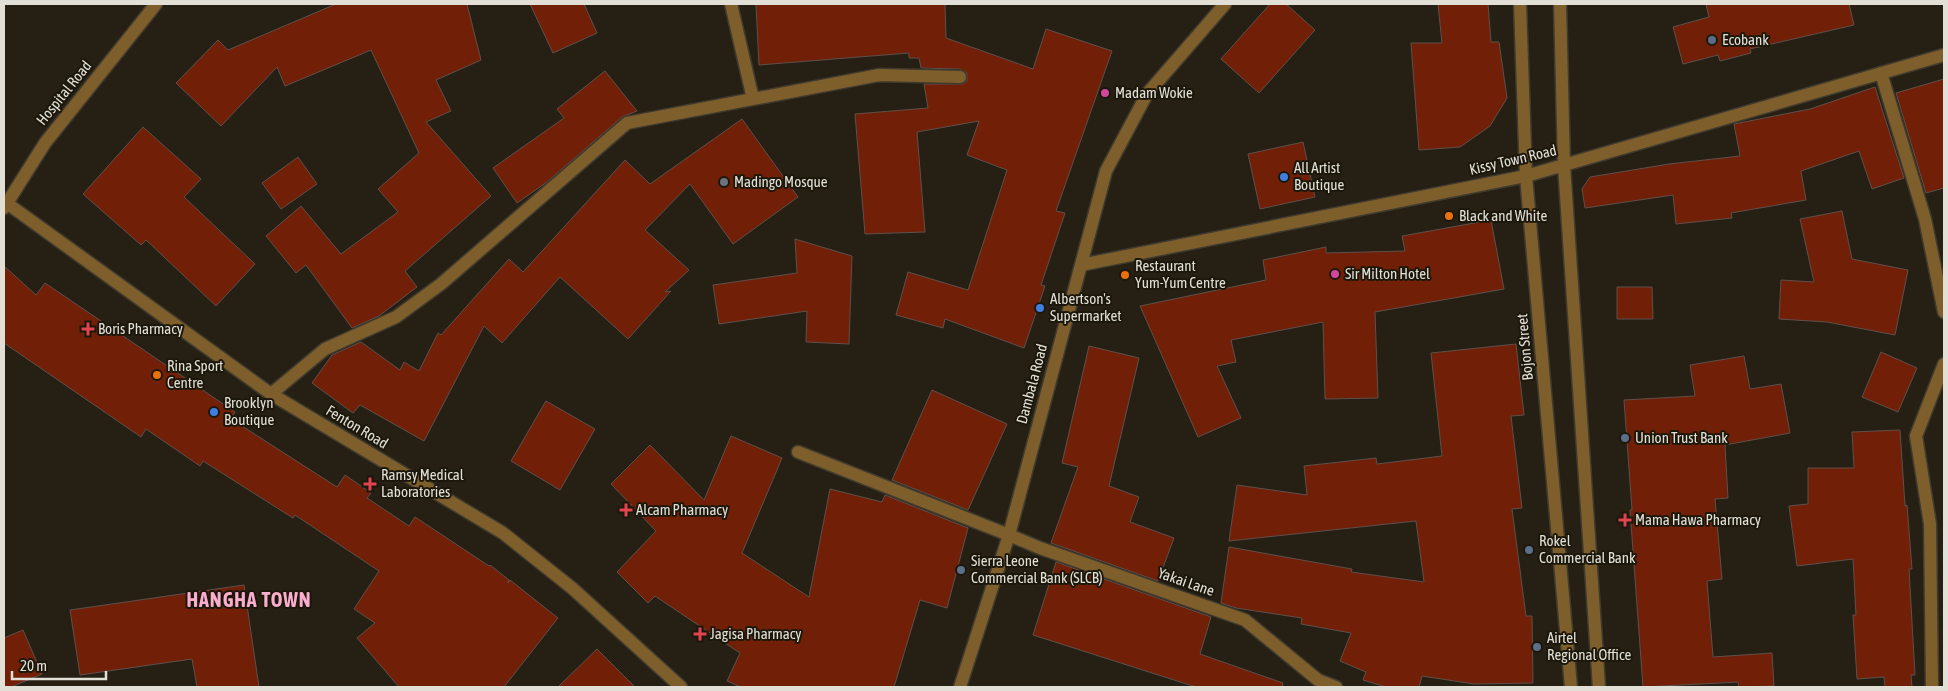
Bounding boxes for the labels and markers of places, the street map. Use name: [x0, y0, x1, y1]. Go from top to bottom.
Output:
place label: Ecobank: [1722, 31, 1769, 48]
marker: Ecobank: [1706, 34, 1718, 46]
place label: Madam Wokie: [1115, 84, 1193, 101]
marker: Madam Wokie: [1099, 87, 1111, 99]
place label: All Artist Boutique: [1294, 159, 1345, 193]
marker: All Artist Boutique: [1278, 171, 1290, 183]
place label: Madingo Mosque: [734, 173, 828, 190]
marker: Madingo Mosque: [718, 176, 730, 188]
place label: Black and White: [1459, 207, 1547, 224]
marker: Black and White: [1443, 210, 1455, 222]
place label: Restaurant Yum-Yum Centre: [1135, 257, 1226, 291]
place label: Sir Milton Hotel: [1345, 265, 1430, 282]
marker: Sir Milton Hotel: [1329, 268, 1341, 280]
marker: Restaurant Yum-Yum Centre: [1119, 269, 1131, 281]
place label: Albertson's Supermarket: [1050, 290, 1122, 324]
marker: Albertson's Supermarket: [1034, 302, 1046, 314]
place label: Boris Pharmacy: [98, 320, 183, 337]
marker: Boris Pharmacy: [82, 323, 94, 335]
place label: Rina Sport Centre: [167, 357, 223, 391]
marker: Rina Sport Centre: [151, 369, 163, 381]
place label: Brooklyn Boutique: [224, 394, 275, 428]
marker: Brooklyn Boutique: [208, 406, 220, 418]
place label: Union Trust Bank: [1635, 429, 1728, 446]
marker: Union Trust Bank: [1619, 432, 1631, 444]
place label: Ramsy Medical Laboratories: [381, 466, 464, 500]
marker: Ramsy Medical Laboratories: [363, 477, 377, 491]
place label: Alcam Pharmacy: [636, 501, 728, 518]
marker: Alcam Pharmacy: [620, 504, 632, 516]
place label: Mama Hawa Pharmacy: [1635, 511, 1761, 528]
marker: Mama Hawa Pharmacy: [1619, 514, 1631, 526]
place label: Rokel Commercial Bank: [1539, 532, 1636, 566]
marker: Rokel Commercial Bank: [1523, 544, 1535, 556]
place label: Sierra Leone Commercial Bank (SLCB): [971, 552, 1103, 586]
marker: Sierra Leone Commercial Bank (SLCB): [955, 564, 967, 576]
place label: Jagisa Pharmacy: [710, 625, 802, 642]
marker: Jagisa Pharmacy: [694, 628, 706, 640]
place label: Airtel Regional Office: [1547, 629, 1631, 663]
marker: Airtel Regional Office: [1531, 641, 1543, 653]

